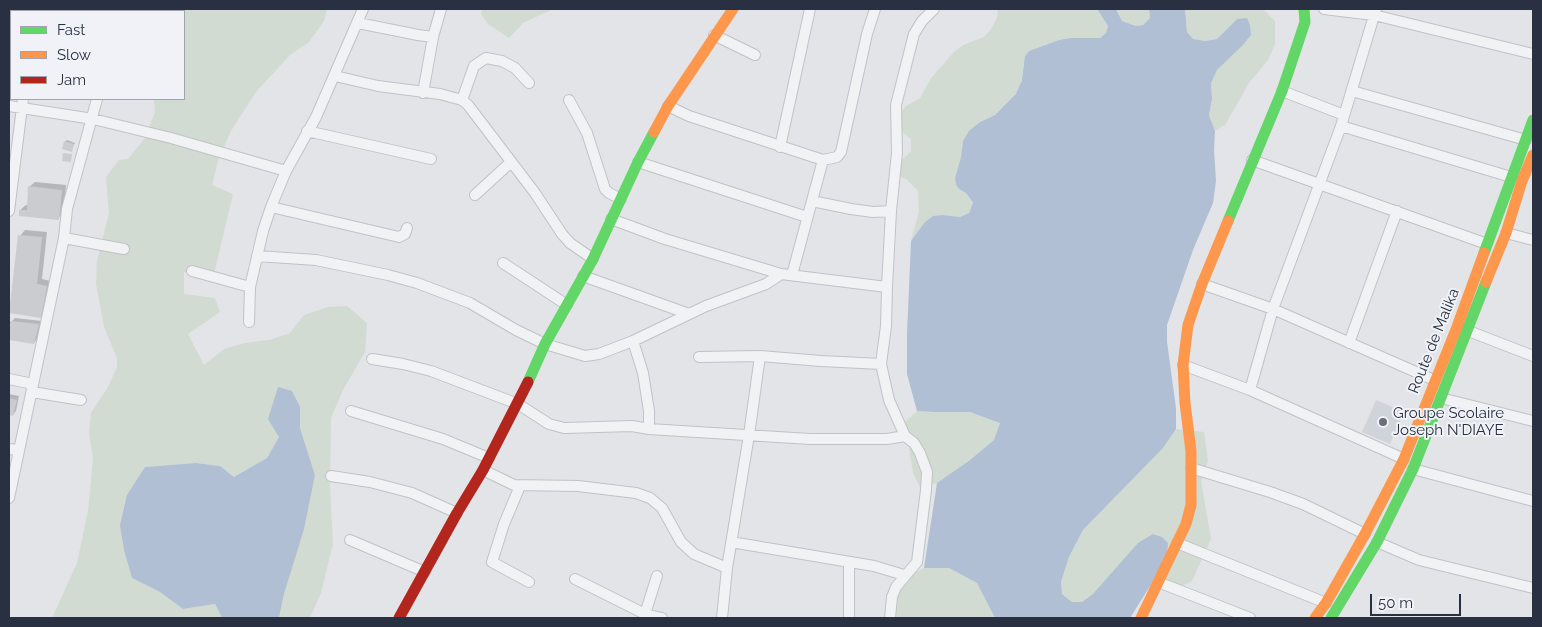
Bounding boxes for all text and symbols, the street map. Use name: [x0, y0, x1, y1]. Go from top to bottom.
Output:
legend: [10, 10, 185, 100]
text: Fast: [57, 21, 85, 39]
text: Slow: [57, 46, 91, 64]
text: Jam: [57, 71, 86, 89]
street label: Route de Malika: [1405, 286, 1463, 396]
place label: Groupe Scolaire Joseph N'DIAYE: [1393, 404, 1504, 439]
marker: Groupe Scolaire Joseph N'DIAYE: [1377, 416, 1389, 428]
scale bar: [1372, 584, 1463, 616]
text: 50 m: [1378, 594, 1413, 612]

